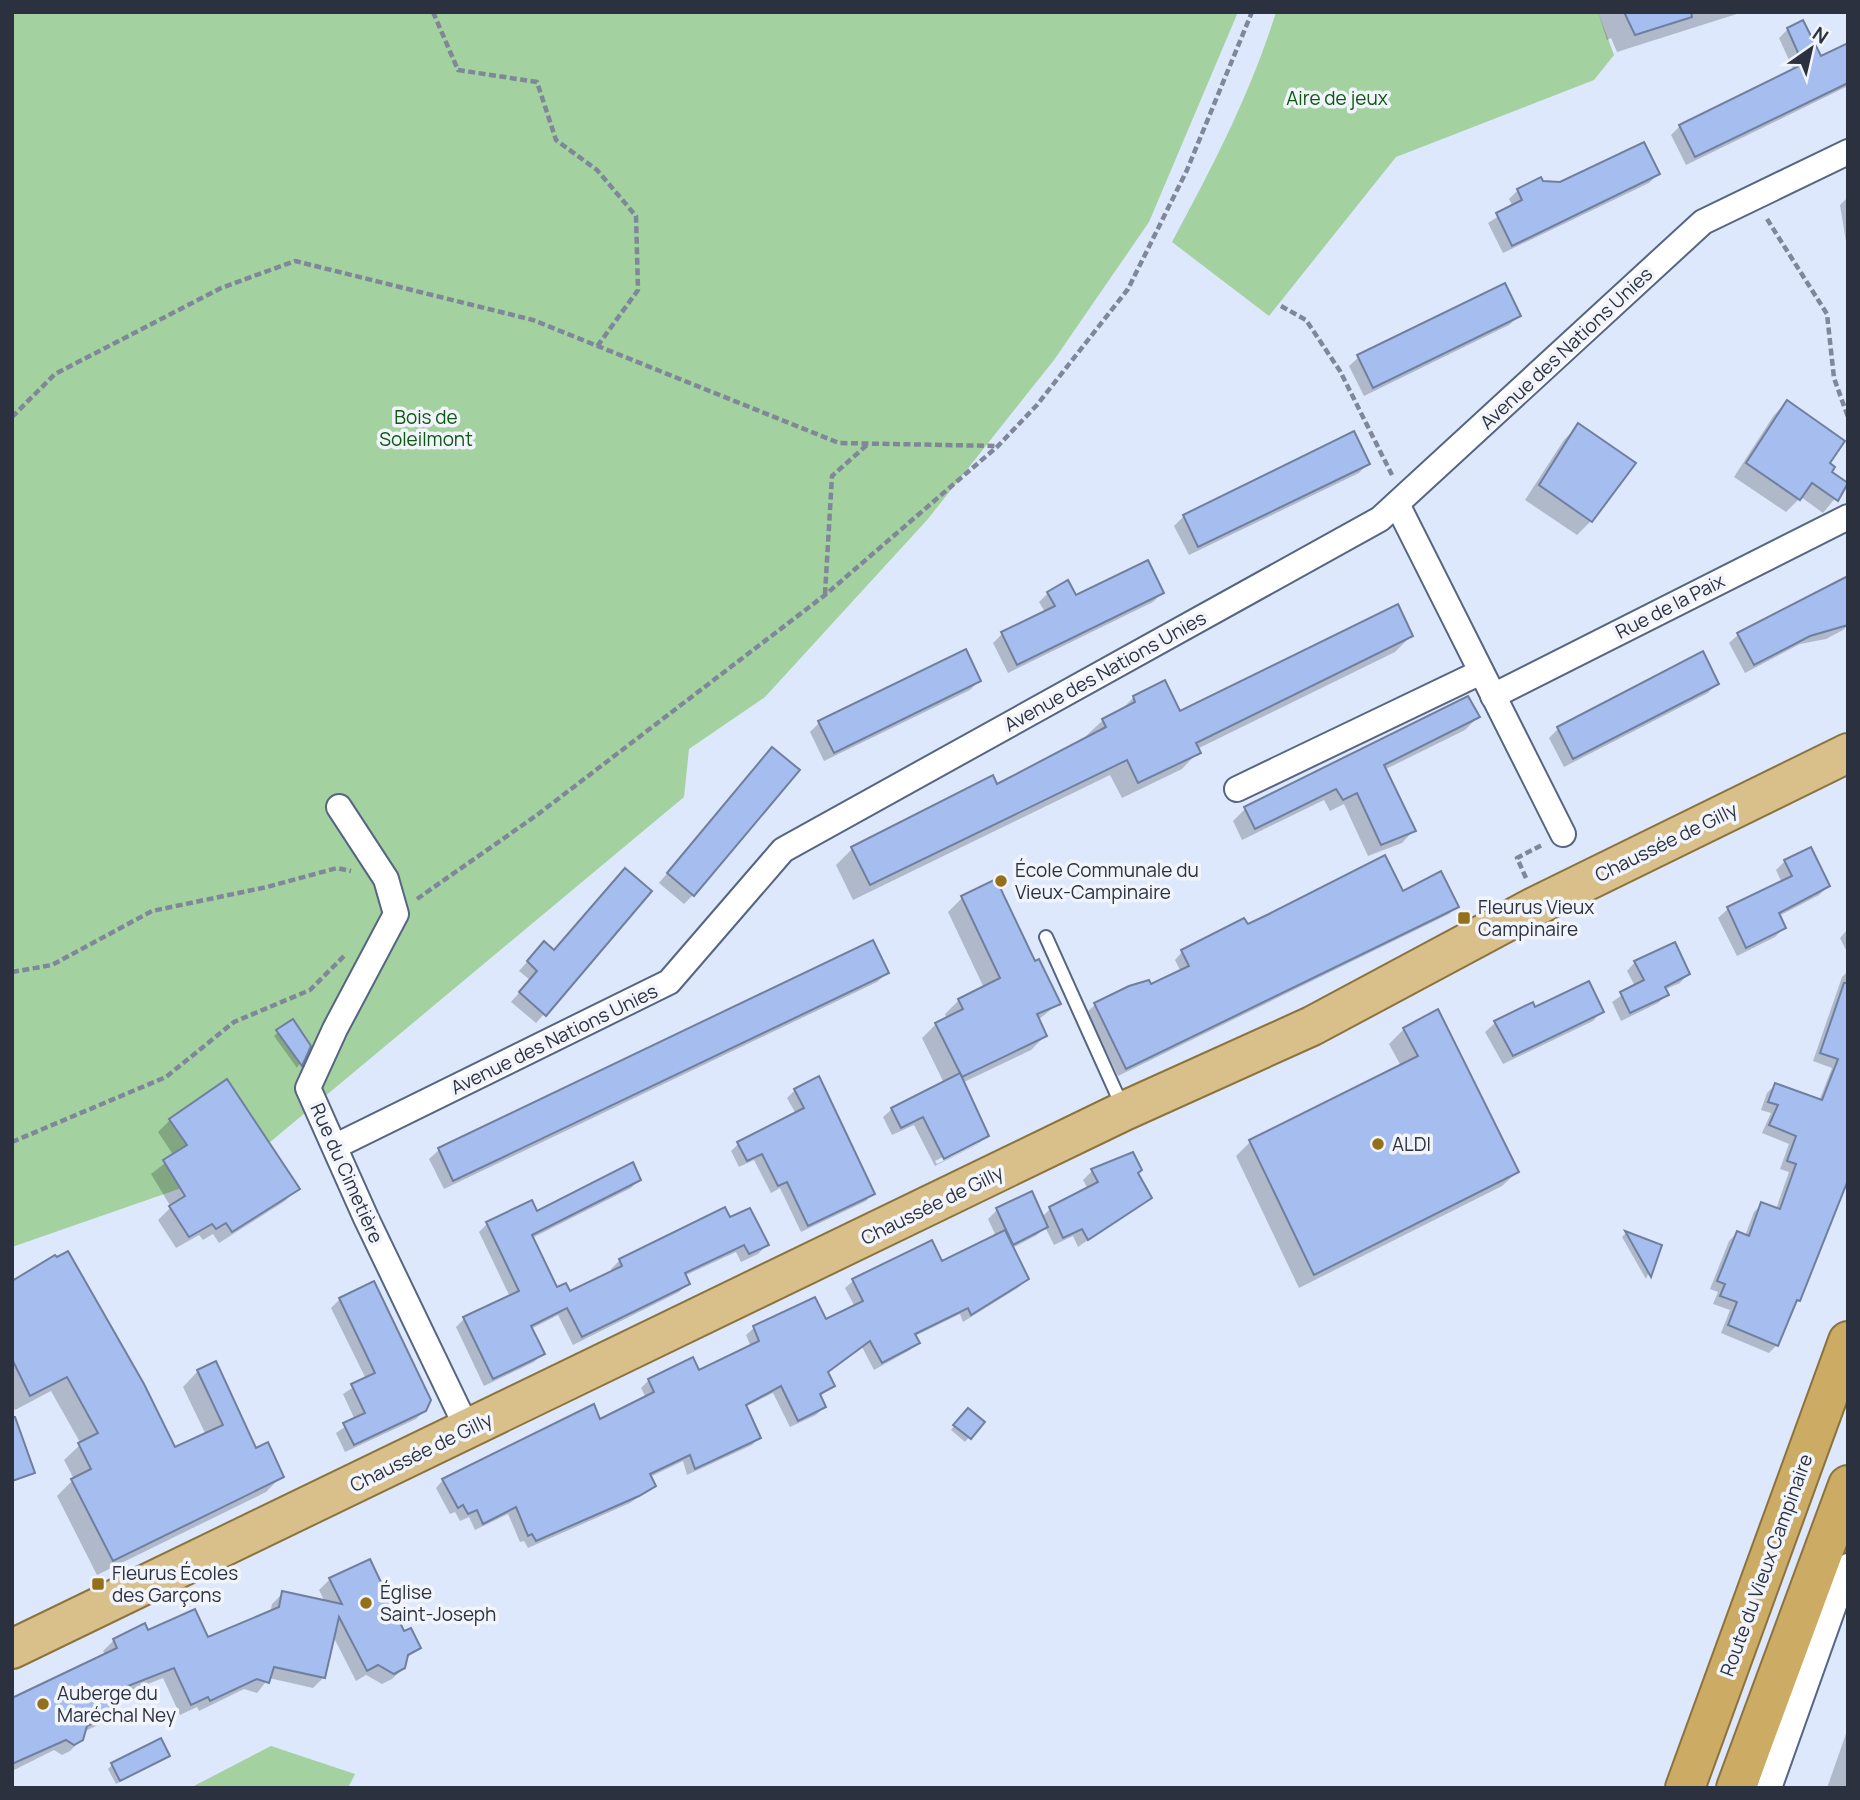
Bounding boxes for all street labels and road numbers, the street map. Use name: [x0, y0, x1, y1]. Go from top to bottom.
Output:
street label: Avenue des Nations Unies: [1474, 261, 1658, 435]
street label: Rue de la Paix: [1611, 567, 1729, 645]
street label: Avenue des Nations Unies: [999, 605, 1211, 737]
street label: Chaussée de Gilly: [1590, 796, 1742, 888]
street label: Avenue des Nations Unies: [446, 978, 662, 1100]
street label: Rue du Cimetière: [304, 1099, 390, 1247]
street label: Chaussée de Gilly: [856, 1159, 1008, 1251]
street label: Chaussée de Gilly: [345, 1406, 497, 1498]
street label: Route du Vieux Campinaire: [1714, 1450, 1818, 1680]

